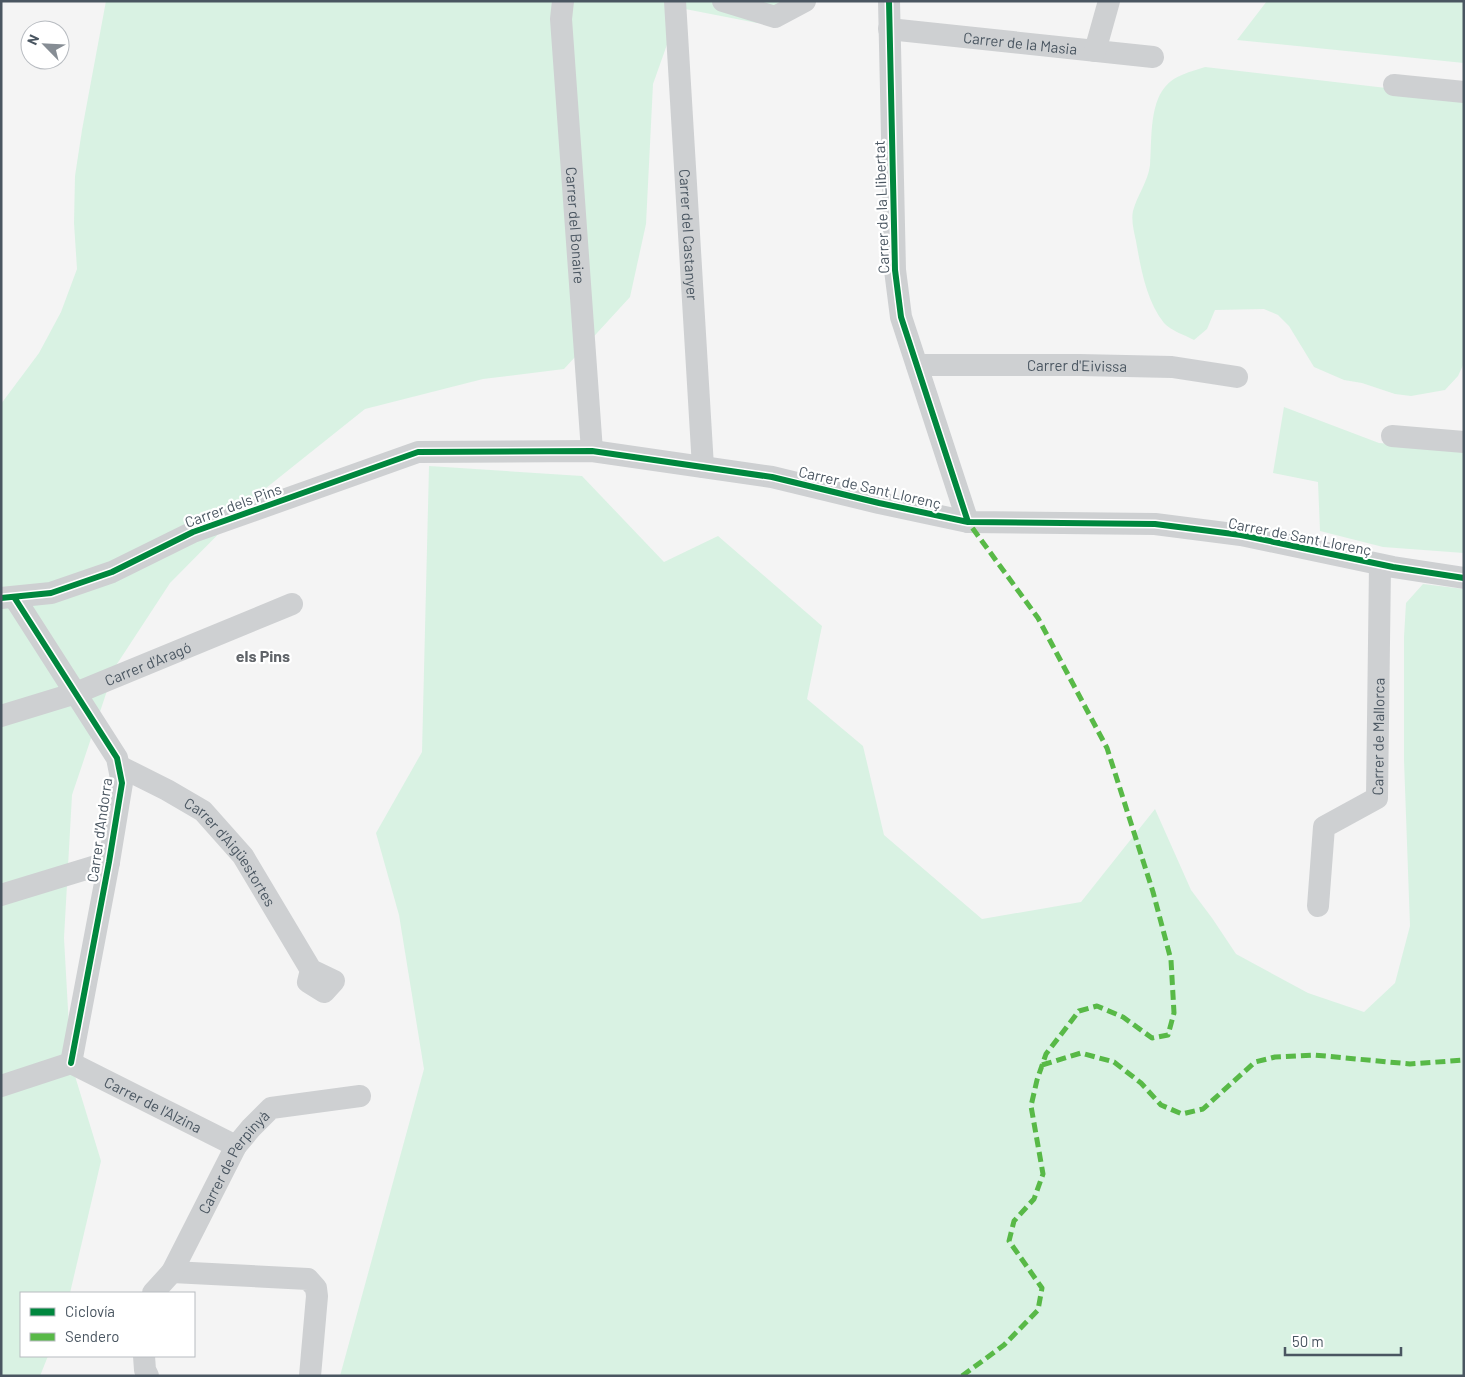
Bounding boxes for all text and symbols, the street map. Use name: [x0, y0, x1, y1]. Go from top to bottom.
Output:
north arrow: [20, 20, 70, 70]
street label: Carrer de la Masia: [962, 28, 1078, 58]
text: N: [23, 32, 42, 47]
street label: Carrer de la Llibertat: [870, 140, 892, 274]
street label: Carrer del Bonaire: [563, 166, 589, 284]
street label: Carrer del Castanyer: [676, 168, 702, 301]
street label: Carrer d'Eivissa: [1027, 356, 1127, 375]
street label: Carrer de Sant Llorenç: [797, 462, 943, 512]
street label: Carrer dels Pins: [182, 479, 284, 531]
street label: Carrer de Sant Llorenç: [1227, 513, 1373, 559]
street label: Carrer d'Aragó: [102, 638, 193, 689]
district label: els Pins: [236, 646, 290, 665]
street label: Carrer de Mallorca: [1368, 678, 1388, 796]
street label: Carrer d'Andorra: [83, 777, 115, 883]
street label: Carrer d'Aigüestortes: [181, 793, 280, 909]
street label: Carrer de l'Alzina: [102, 1072, 205, 1136]
street label: Carrer de Perpinyà: [194, 1106, 273, 1217]
legend: [20, 1292, 195, 1357]
text: Ciclovía: [65, 1302, 115, 1320]
scale bar: [1285, 1324, 1401, 1356]
text: Sendero: [65, 1327, 119, 1345]
text: 50 m: [1292, 1332, 1324, 1350]

